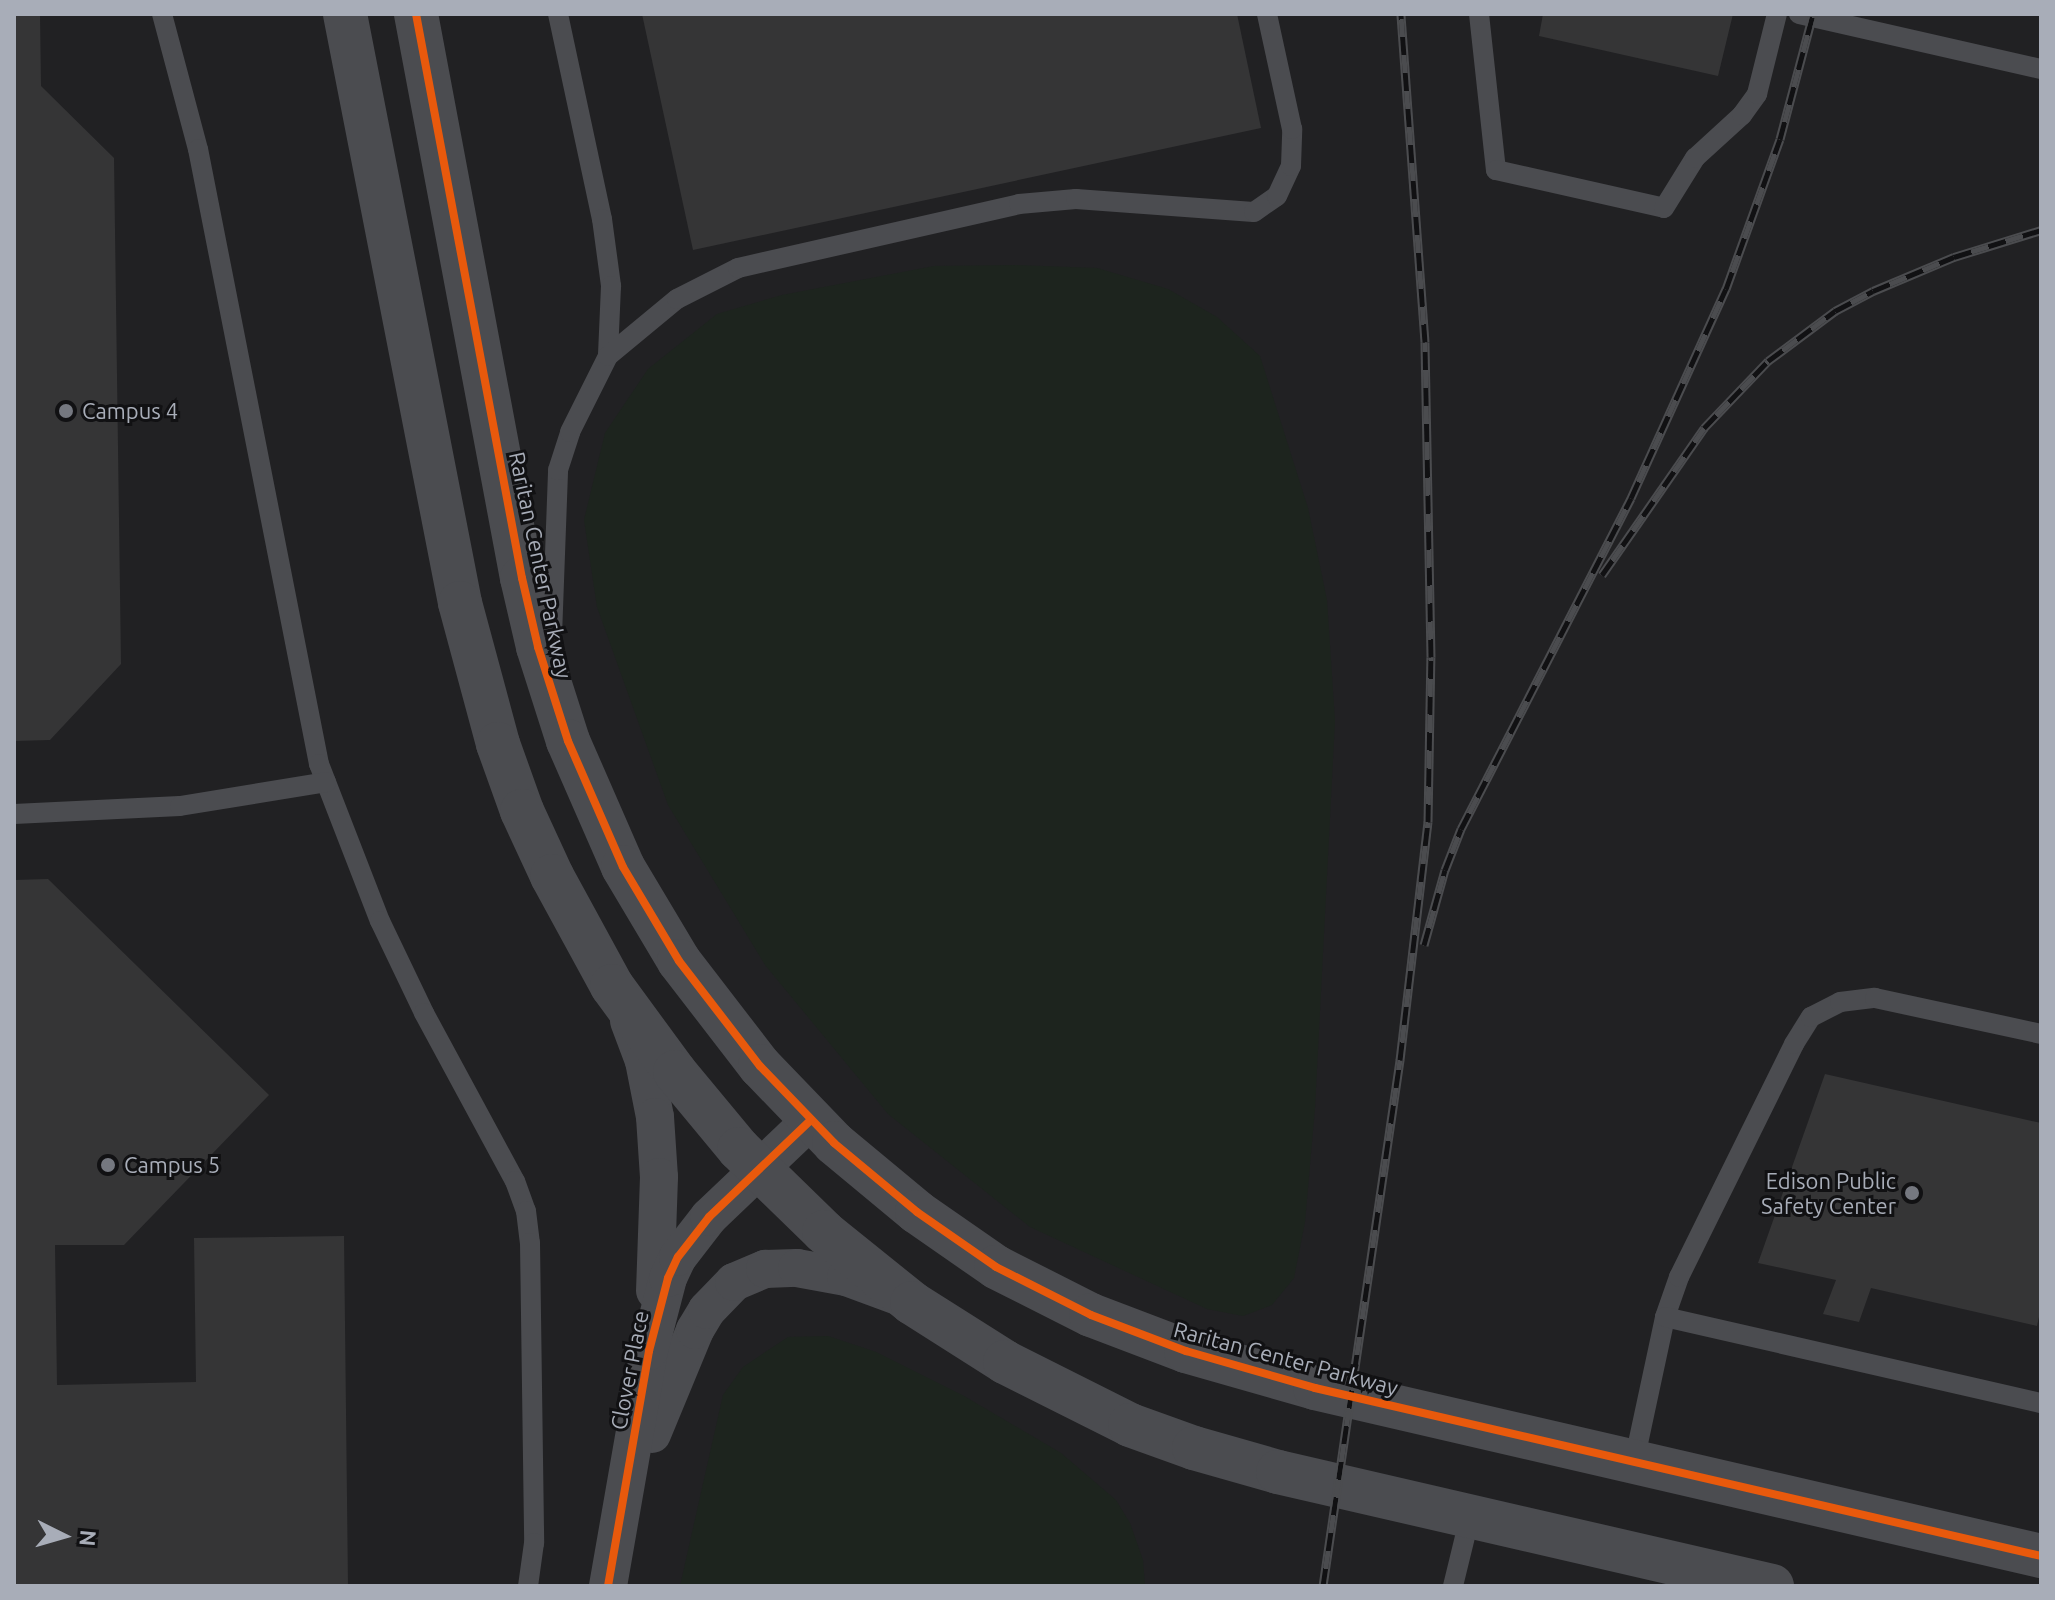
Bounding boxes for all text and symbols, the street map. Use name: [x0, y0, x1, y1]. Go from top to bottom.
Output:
place label: Campus 4: [82, 398, 178, 424]
marker: Campus 4: [57, 402, 75, 420]
street label: Raritan Center Parkway: [504, 449, 578, 681]
place label: Campus 5: [124, 1152, 220, 1178]
marker: Campus 5: [99, 1156, 117, 1174]
place label: Edison Public Safety Center: [1761, 1167, 1896, 1218]
marker: Edison Public Safety Center: [1903, 1184, 1921, 1202]
street label: Clover Place: [605, 1308, 653, 1432]
street label: Raritan Center Parkway: [1171, 1315, 1401, 1401]
north arrow: [24, 1496, 104, 1576]
text: N: [75, 1529, 102, 1547]

